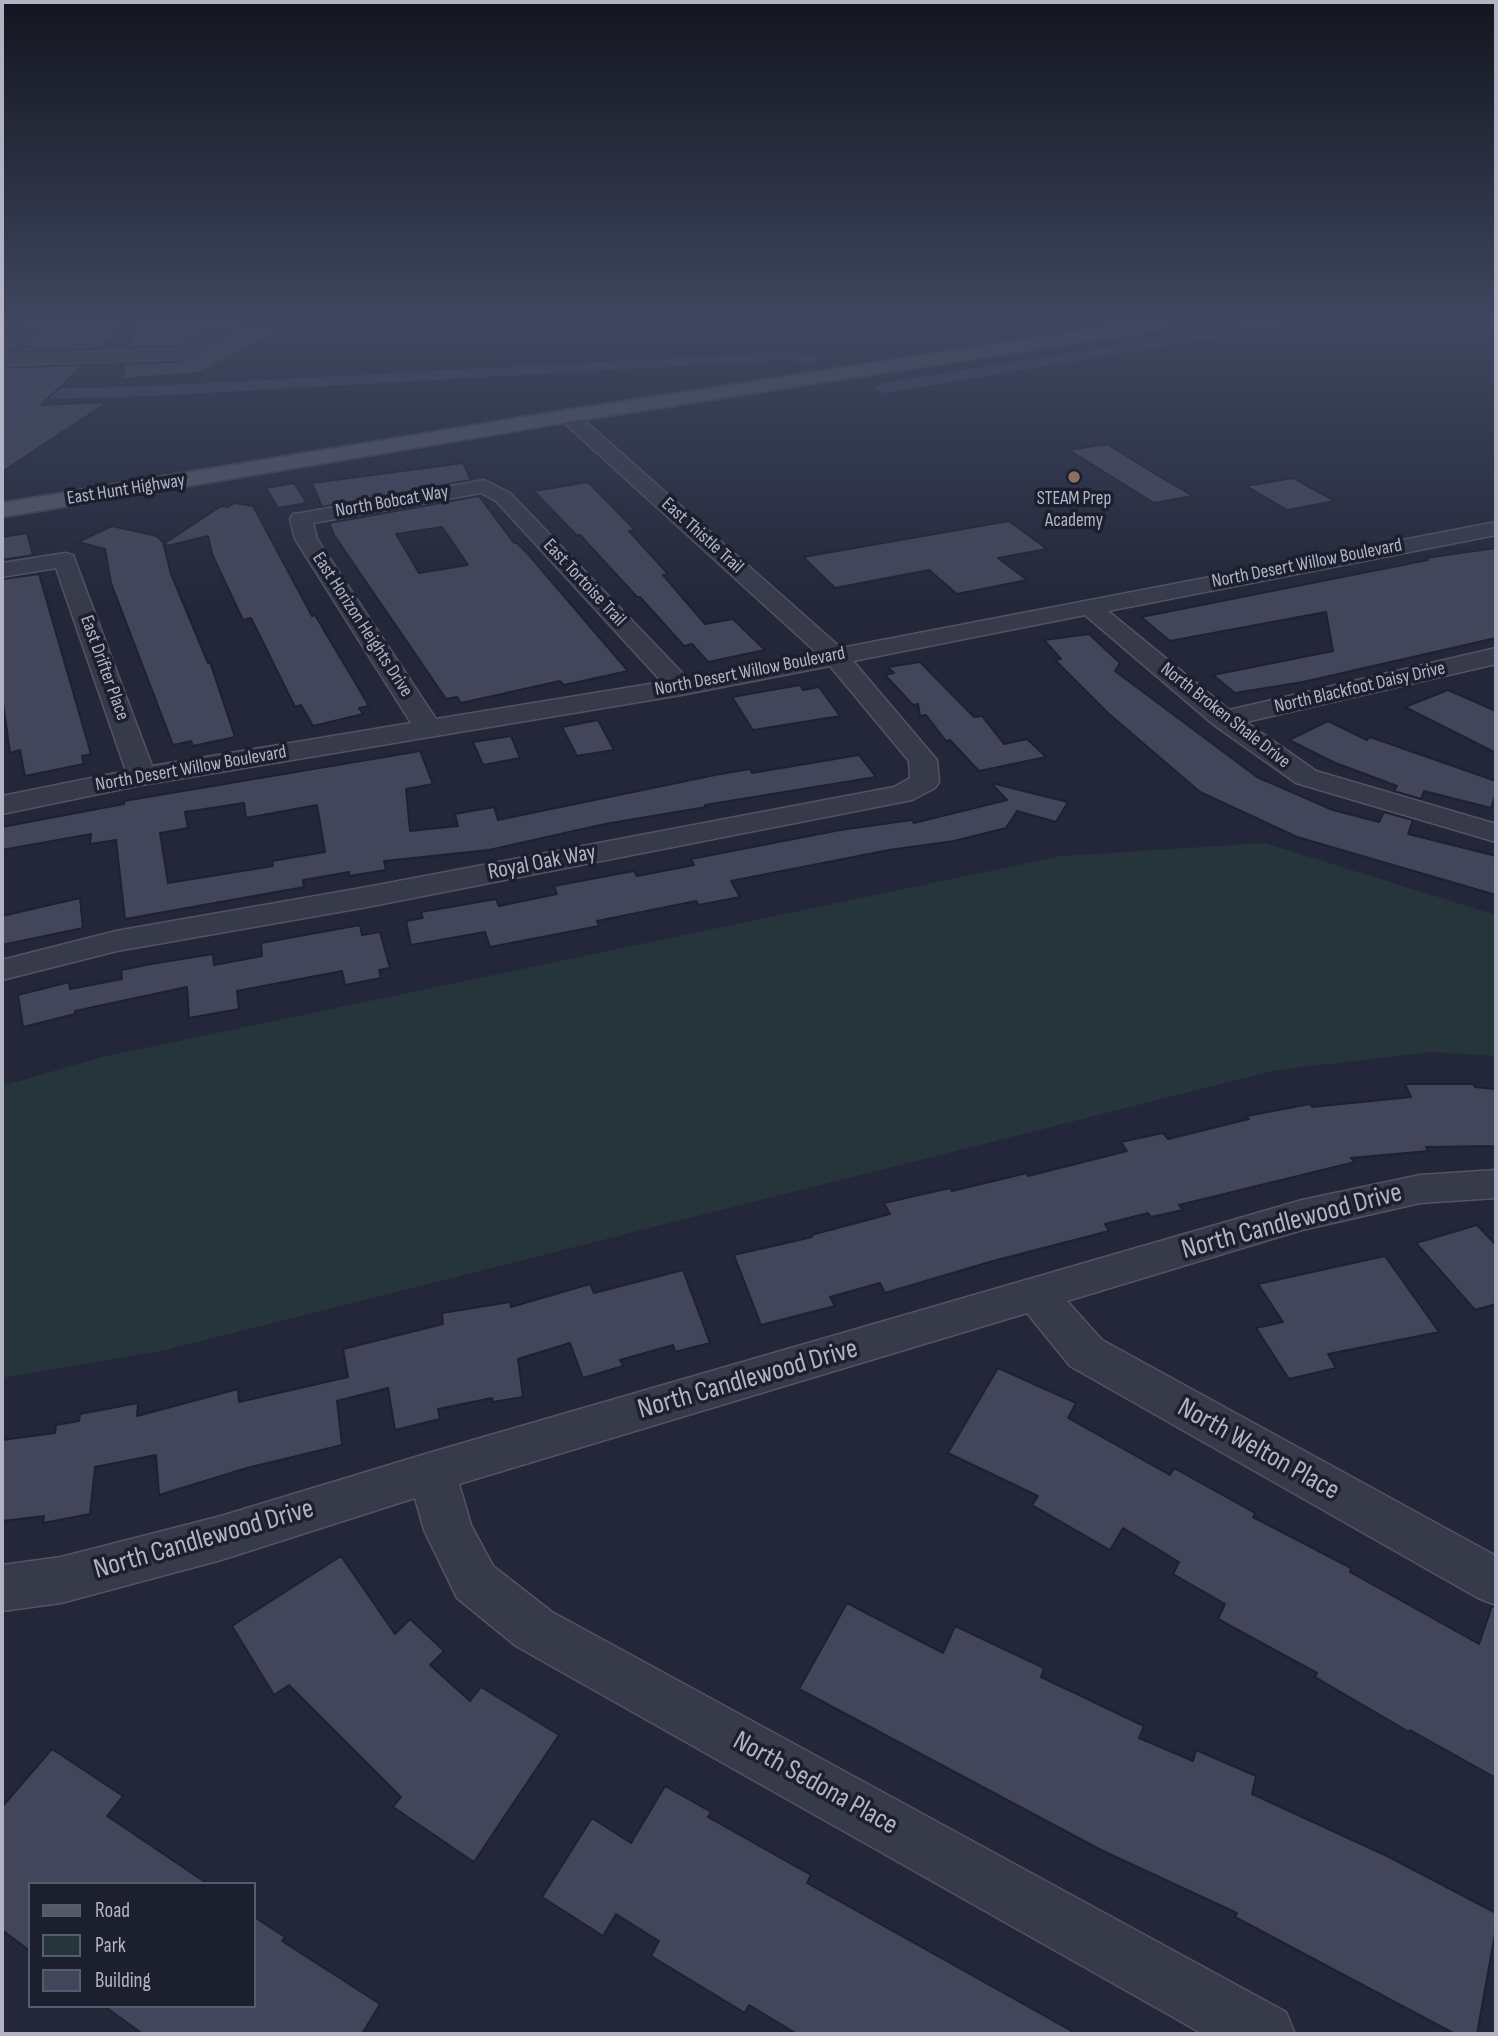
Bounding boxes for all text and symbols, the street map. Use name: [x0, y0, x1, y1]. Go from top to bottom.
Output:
street label: East Hunt Highway: [65, 469, 187, 511]
marker: STEAM Prep Academy: [1066, 469, 1082, 485]
street label: North Bobcat Way: [334, 481, 450, 523]
place label: STEAM Prep Academy: [1037, 488, 1111, 532]
street label: East Thistle Trail: [656, 493, 748, 579]
street label: North Desert Willow Boulevard: [1210, 534, 1404, 594]
street label: East Tortoise Trail: [538, 535, 630, 631]
street label: East Horizon Heights Drive: [307, 548, 417, 702]
street label: East Drifter Place: [74, 612, 134, 724]
street label: North Desert Willow Boulevard: [653, 642, 847, 702]
street label: North Blackfoot Daisy Drive: [1272, 657, 1448, 719]
street label: North Broken Shale Drive: [1156, 658, 1294, 774]
street label: North Desert Willow Boulevard: [94, 741, 288, 797]
street label: Royal Oak Way: [486, 839, 598, 887]
street label: North Candlewood Drive: [1178, 1176, 1406, 1268]
street label: North Candlewood Drive: [634, 1333, 862, 1427]
street label: North Welton Place: [1171, 1392, 1345, 1508]
street label: North Candlewood Drive: [90, 1493, 318, 1587]
street label: North Sedona Place: [727, 1725, 903, 1843]
legend: [28, 1882, 256, 2008]
text: Road: [95, 1898, 130, 1923]
text: Park: [95, 1933, 126, 1958]
text: Building: [95, 1968, 151, 1993]

